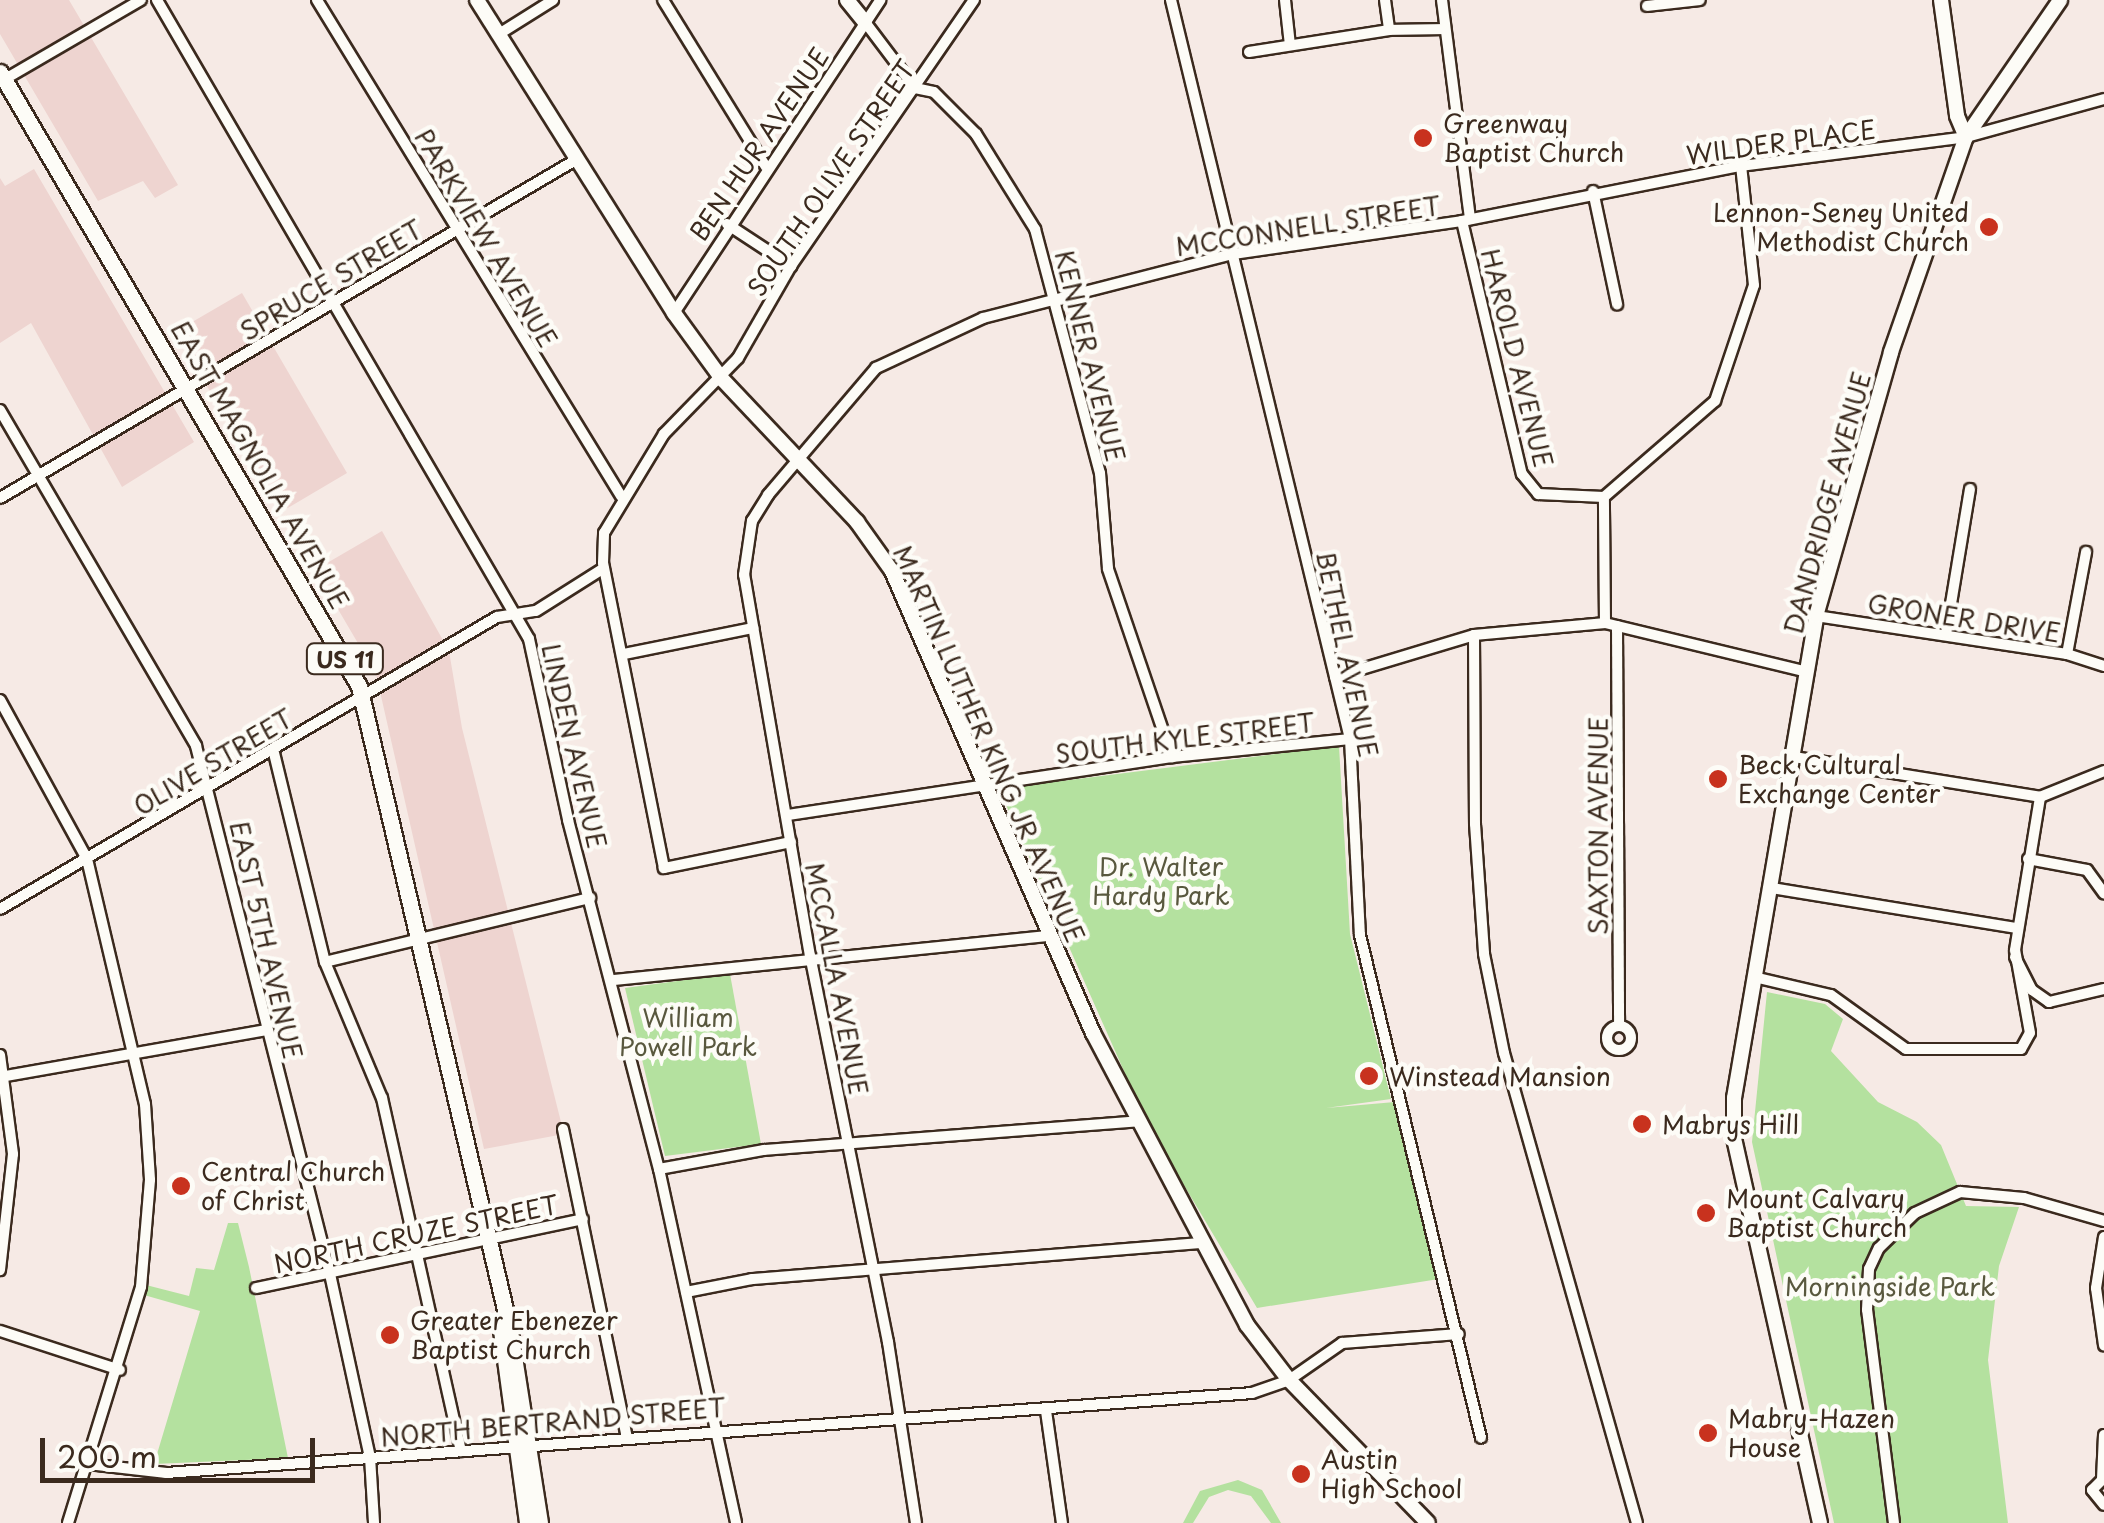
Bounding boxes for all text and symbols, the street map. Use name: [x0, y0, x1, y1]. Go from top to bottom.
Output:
street label: BEN HUR AVENUE: [683, 41, 835, 247]
street label: SOUTH OLIVE STREET: [741, 54, 921, 302]
place label: Greenway Baptist Church: [1443, 109, 1625, 168]
street label: WILDER PLACE: [1683, 114, 1879, 170]
street label: PARKVIEW AVENUE: [409, 124, 563, 352]
marker: Greenway Baptist Church: [1412, 127, 1434, 149]
street label: MCCONNELL STREET: [1172, 190, 1444, 262]
place label: Lennon-Seney United Methodist Church: [1709, 198, 1969, 257]
street label: SPRUCE STREET: [233, 213, 429, 347]
marker: Lennon-Seney United Methodist Church: [1978, 216, 2000, 238]
street label: HAROLD AVENUE: [1475, 246, 1559, 470]
street label: KENNER AVENUE: [1049, 247, 1131, 465]
street label: EAST MAGNOLIA AVENUE: [165, 315, 355, 615]
street label: DANDRIDGE AVENUE: [1777, 367, 1877, 639]
street label: MARTIN LUTHER KING JR AVENUE: [887, 539, 1091, 949]
street label: BETHEL AVENUE: [1310, 547, 1384, 761]
street label: GRONER DRIVE: [1866, 588, 2062, 648]
road number: US 11: [305, 642, 385, 676]
street label: LINDEN AVENUE: [536, 642, 612, 850]
street label: OLIVE STREET: [128, 703, 298, 821]
street label: SOUTH KYLE STREET: [1051, 707, 1319, 769]
street label: SAXTON AVENUE: [1583, 716, 1613, 936]
place label: Beck Cultural Exchange Center: [1738, 750, 1941, 809]
marker: Beck Cultural Exchange Center: [1707, 768, 1729, 790]
street label: EAST 5TH AVENUE: [224, 819, 308, 1061]
park label: Dr. Walter Hardy Park: [1092, 852, 1230, 911]
street label: MCCALLA AVENUE: [800, 859, 874, 1099]
park label: William Powell Park: [618, 1003, 758, 1062]
place label: Winstead Mansion: [1389, 1061, 1612, 1091]
marker: Winstead Mansion: [1358, 1065, 1380, 1087]
place label: Mabrys Hill: [1662, 1109, 1801, 1139]
marker: Mabrys Hill: [1631, 1113, 1653, 1135]
place label: Central Church of Christ: [201, 1157, 386, 1216]
marker: Central Church of Christ: [170, 1175, 192, 1197]
place label: Mount Calvary Baptist Church: [1726, 1184, 1908, 1243]
street label: NORTH CRUZE STREET: [269, 1189, 563, 1279]
marker: Mount Calvary Baptist Church: [1695, 1202, 1717, 1224]
park label: Morningside Park: [1785, 1271, 1995, 1301]
place label: Greater Ebenezer Baptist Church: [410, 1306, 621, 1365]
marker: Greater Ebenezer Baptist Church: [379, 1324, 401, 1346]
street label: NORTH BERTRAND STREET: [378, 1392, 728, 1452]
place label: Mabry-Hazen House: [1728, 1404, 1895, 1463]
scale bar: [45, 1418, 320, 1480]
marker: Mabry-Hazen House: [1697, 1422, 1719, 1444]
text: 200 m: [57, 1433, 157, 1478]
place label: Austin High School: [1321, 1445, 1463, 1504]
marker: Austin High School: [1290, 1463, 1312, 1485]

